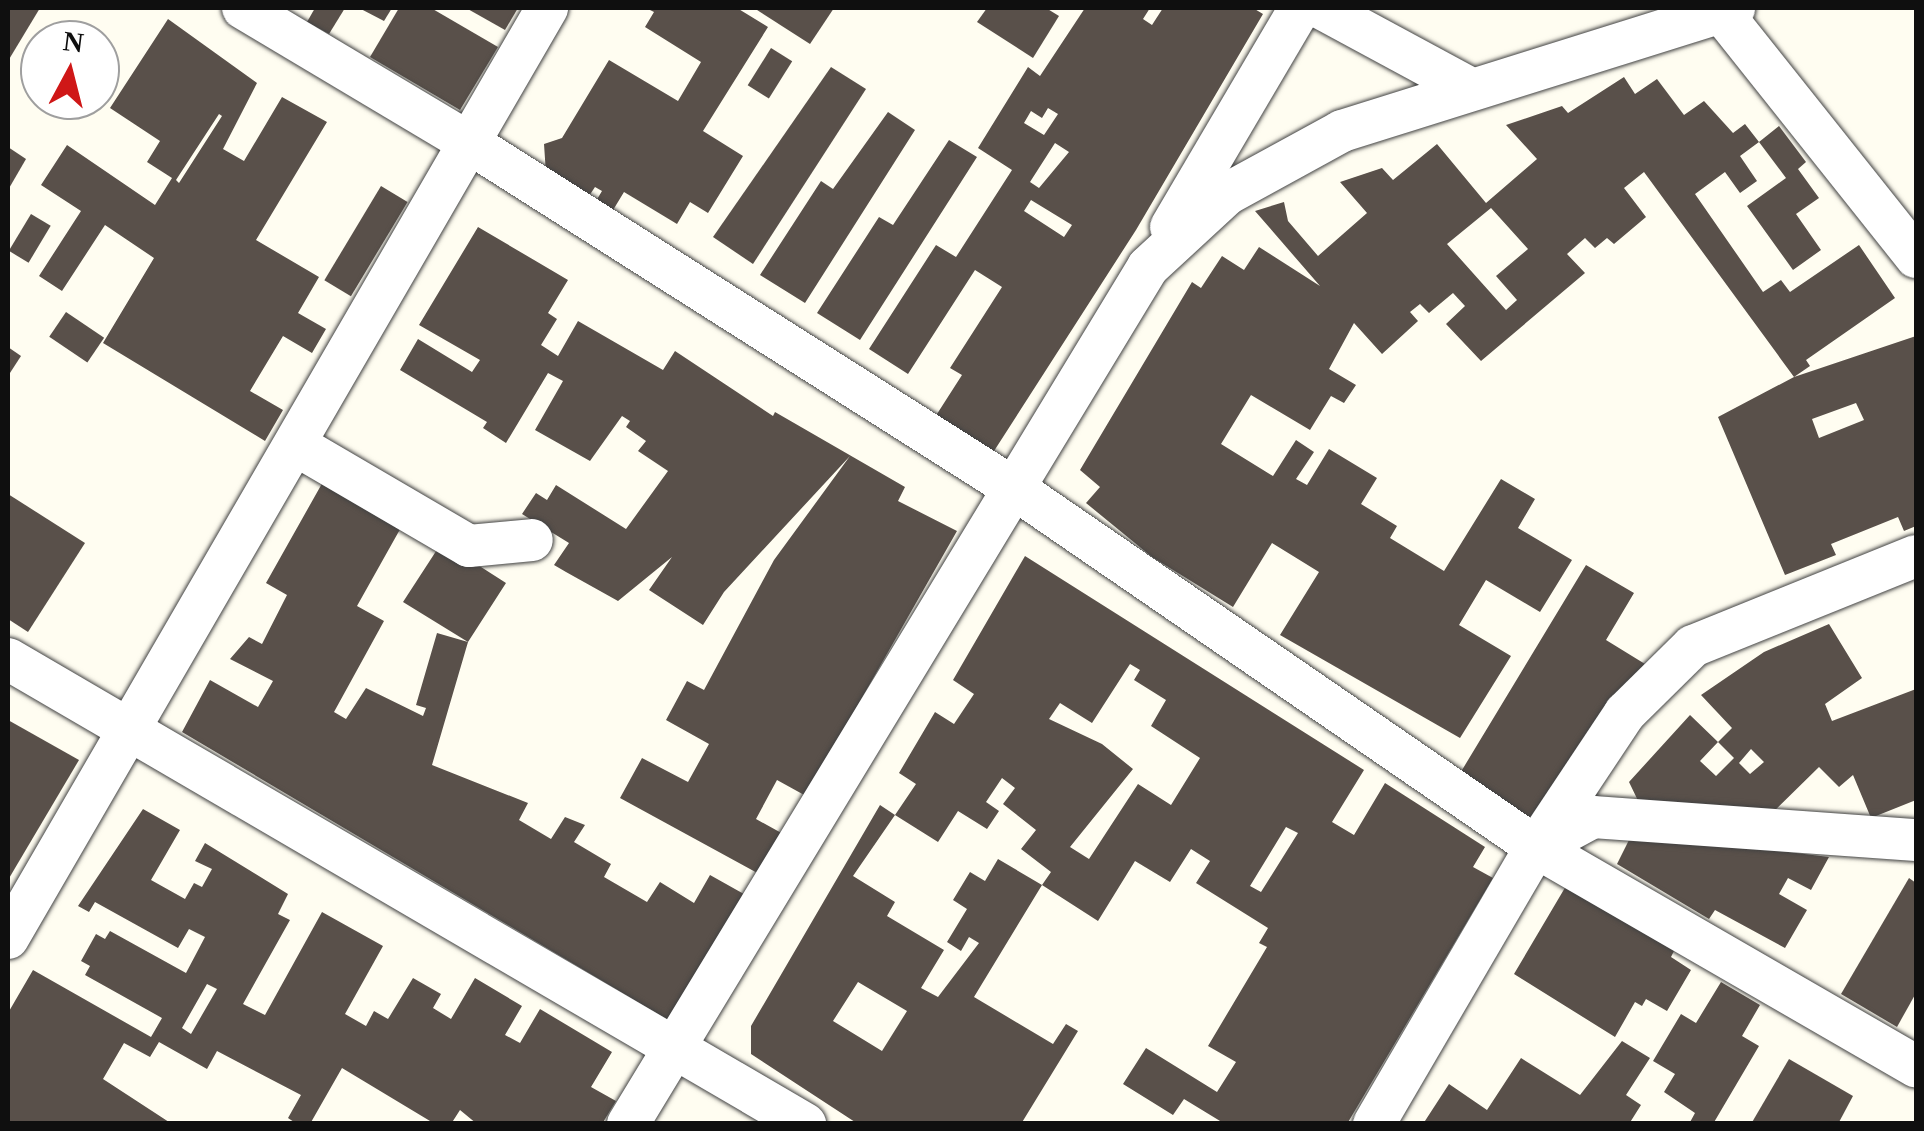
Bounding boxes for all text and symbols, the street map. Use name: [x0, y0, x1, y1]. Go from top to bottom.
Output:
north arrow: [20, 20, 120, 120]
text: N: [62, 25, 85, 58]

